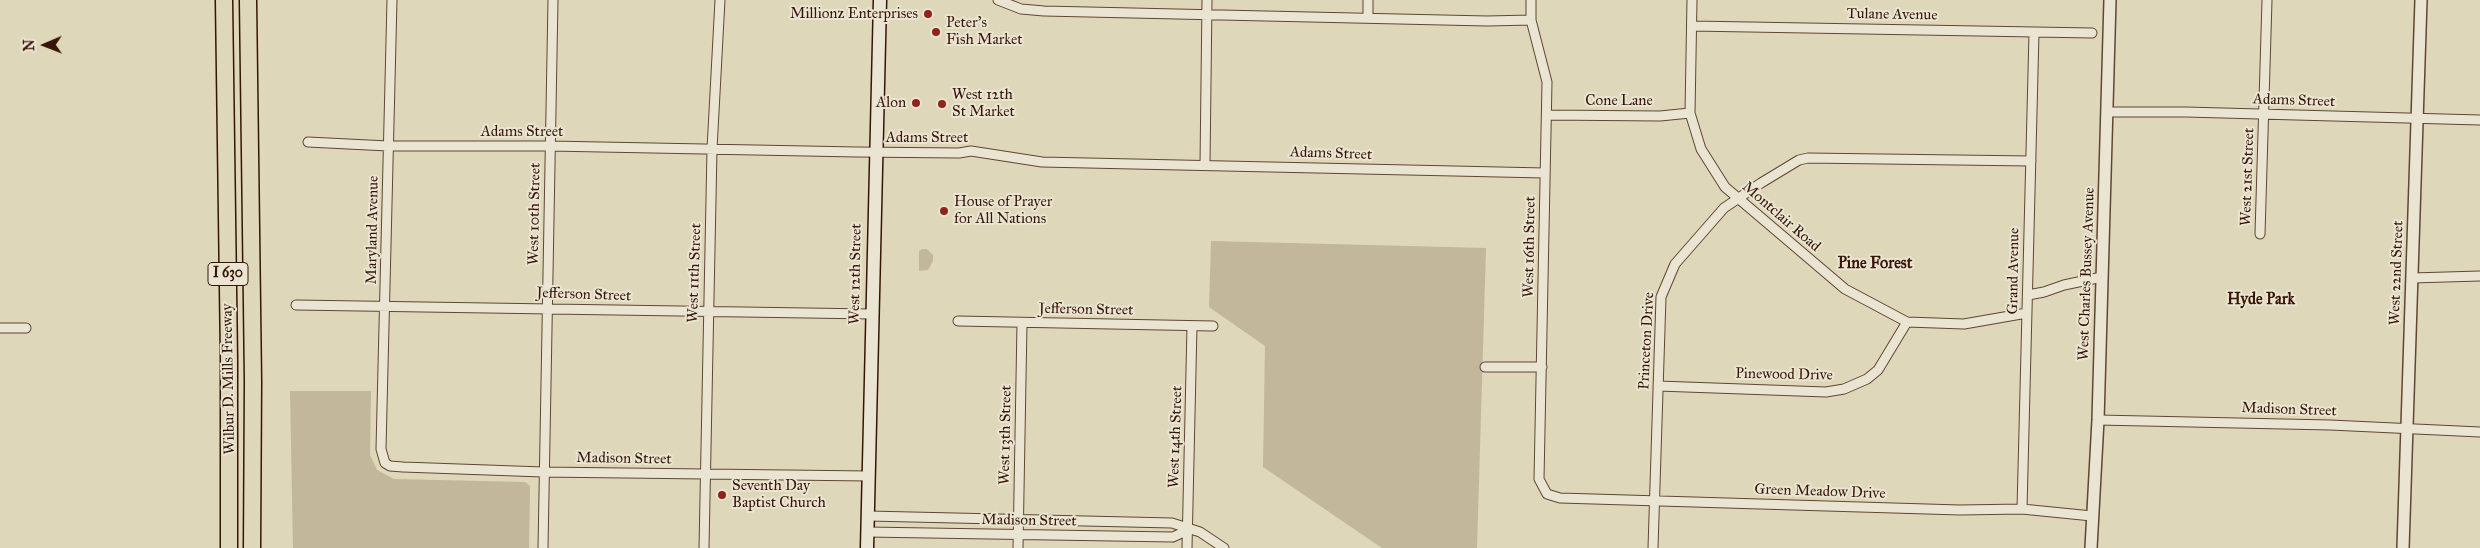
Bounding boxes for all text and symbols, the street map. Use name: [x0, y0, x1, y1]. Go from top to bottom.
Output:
place label: Millionz Enterprises: [790, 5, 918, 23]
street label: Tulane Avenue: [1846, 5, 1938, 25]
marker: Millionz Enterprises: [922, 8, 934, 20]
place label: Peter's Fish Market: [946, 14, 1023, 49]
north arrow: [20, 20, 70, 70]
marker: Peter's Fish Market: [930, 26, 942, 38]
text: N: [21, 39, 38, 51]
place label: West 12th St Market: [952, 86, 1015, 121]
street label: Adams Street: [2252, 91, 2336, 111]
street label: Cone Lane: [1585, 92, 1653, 110]
place label: Alon: [876, 94, 906, 112]
marker: Alon: [910, 97, 922, 109]
marker: West 12th St Market: [936, 98, 948, 110]
street label: Adams Street: [481, 123, 563, 141]
street label: West 21st Street: [2237, 127, 2259, 227]
street label: Adams Street: [886, 129, 968, 147]
street label: Adams Street: [1289, 144, 1373, 164]
street label: West 10th Street: [525, 163, 545, 265]
street label: Maryland Avenue: [363, 176, 383, 284]
street label: Montclair Road: [1738, 178, 1824, 256]
street label: West Charles Bussey Avenue: [2075, 187, 2099, 361]
place label: House of Prayer for All Nations: [954, 193, 1052, 228]
street label: West 16th Street: [1520, 196, 1540, 298]
marker: House of Prayer for All Nations: [938, 205, 950, 217]
street label: West 22nd Street: [2386, 220, 2408, 326]
street label: West 11th Street: [684, 223, 706, 323]
street label: West 12th Street: [846, 223, 866, 325]
street label: Grand Avenue: [2004, 227, 2024, 315]
district label: Pine Forest: [1838, 254, 1912, 274]
road number: I 630: [208, 262, 248, 286]
street label: Jefferson Street: [536, 284, 632, 306]
district label: Hyde Park: [2227, 290, 2295, 310]
street label: Princeton Drive: [1635, 292, 1659, 390]
street label: Jefferson Street: [1039, 300, 1133, 320]
street label: Wilbur D. Mills Freeway: [219, 303, 239, 455]
street label: Pinewood Drive: [1735, 365, 1833, 385]
street label: West 13th Street: [996, 385, 1016, 485]
street label: West 14th Street: [1165, 386, 1187, 488]
street label: Madison Street: [2241, 399, 2337, 421]
street label: Madison Street: [576, 449, 672, 469]
place label: Seventh Day Baptist Church: [732, 477, 826, 512]
street label: Green Meadow Drive: [1754, 481, 1886, 503]
marker: Seventh Day Baptist Church: [716, 489, 728, 501]
street label: Madison Street: [981, 511, 1077, 531]

